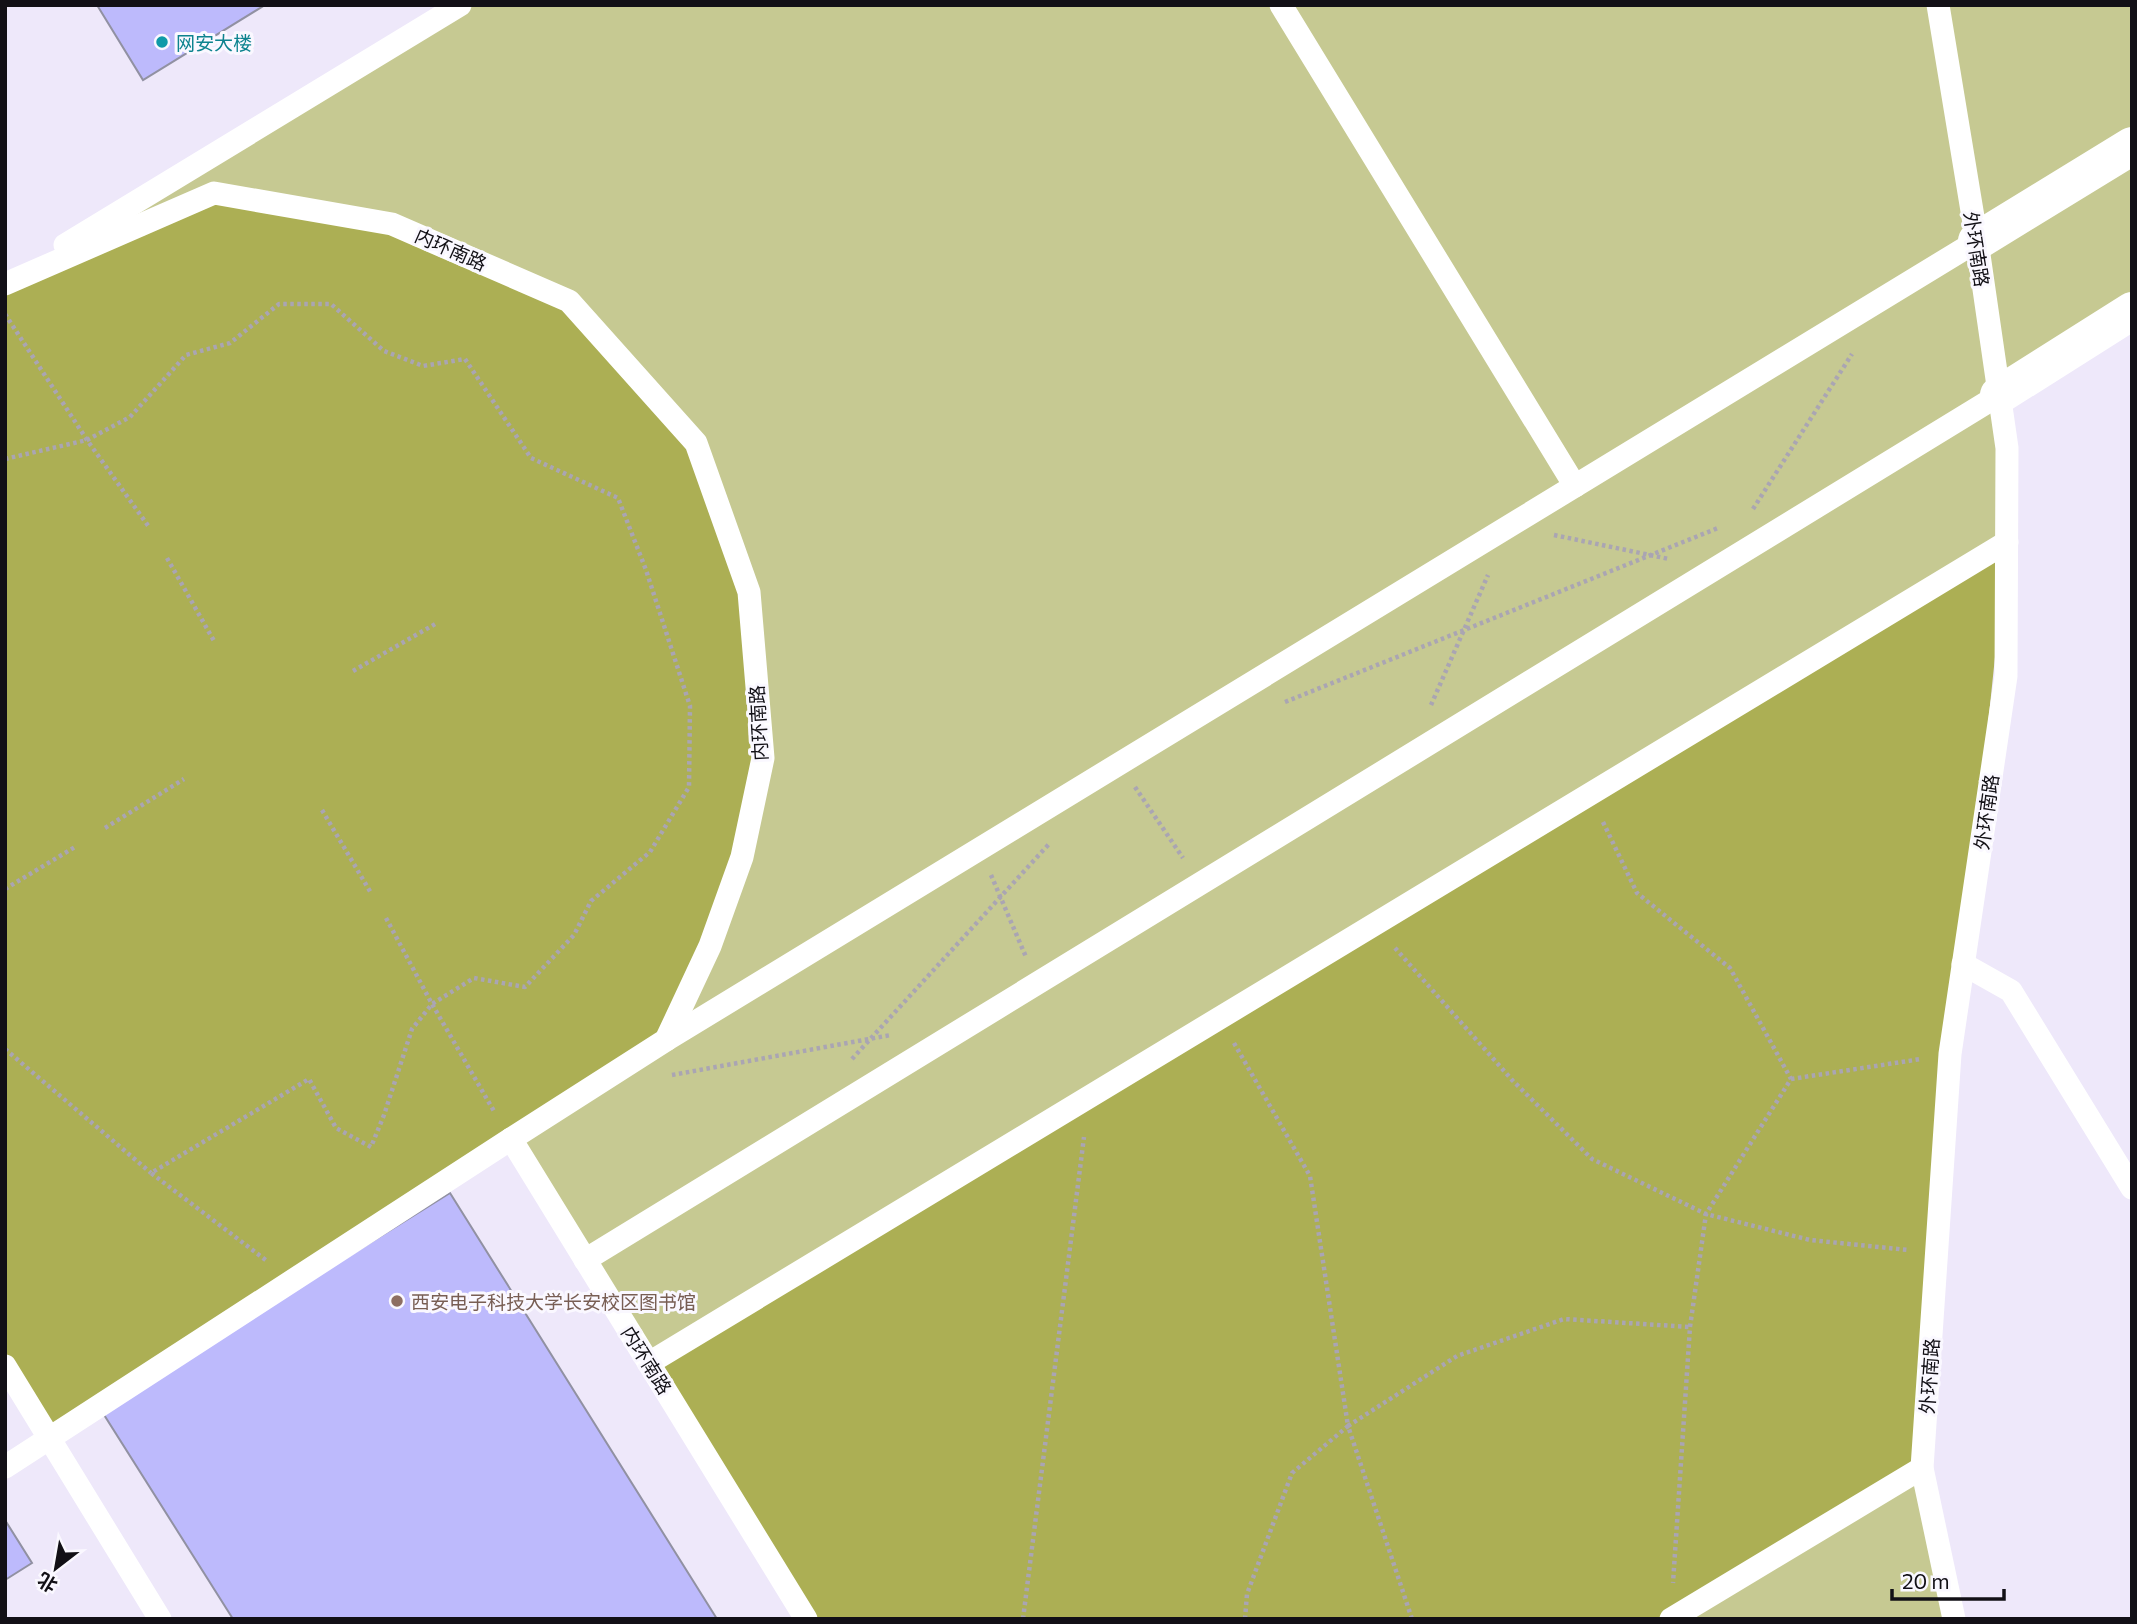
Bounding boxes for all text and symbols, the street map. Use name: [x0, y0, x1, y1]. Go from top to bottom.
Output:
place label: 网安大楼: [176, 31, 252, 54]
marker: 网安大楼: [154, 34, 170, 50]
street label: 外环南路: [1960, 210, 1994, 288]
street label: 内环南路: [412, 223, 490, 275]
street label: 内环南路: [745, 684, 771, 762]
street label: 外环南路: [1969, 773, 2003, 851]
place label: 西安电子科技大学长安校区图书馆: [411, 1290, 696, 1313]
marker: 西安电子科技大学长安校区图书馆: [389, 1293, 405, 1309]
street label: 内环南路: [617, 1322, 677, 1398]
street label: 外环南路: [1915, 1337, 1943, 1415]
north arrow: [21, 1533, 91, 1603]
scale bar: [1892, 1558, 2004, 1602]
text: 北: [33, 1568, 61, 1598]
text: 20 m: [1902, 1568, 1950, 1593]

